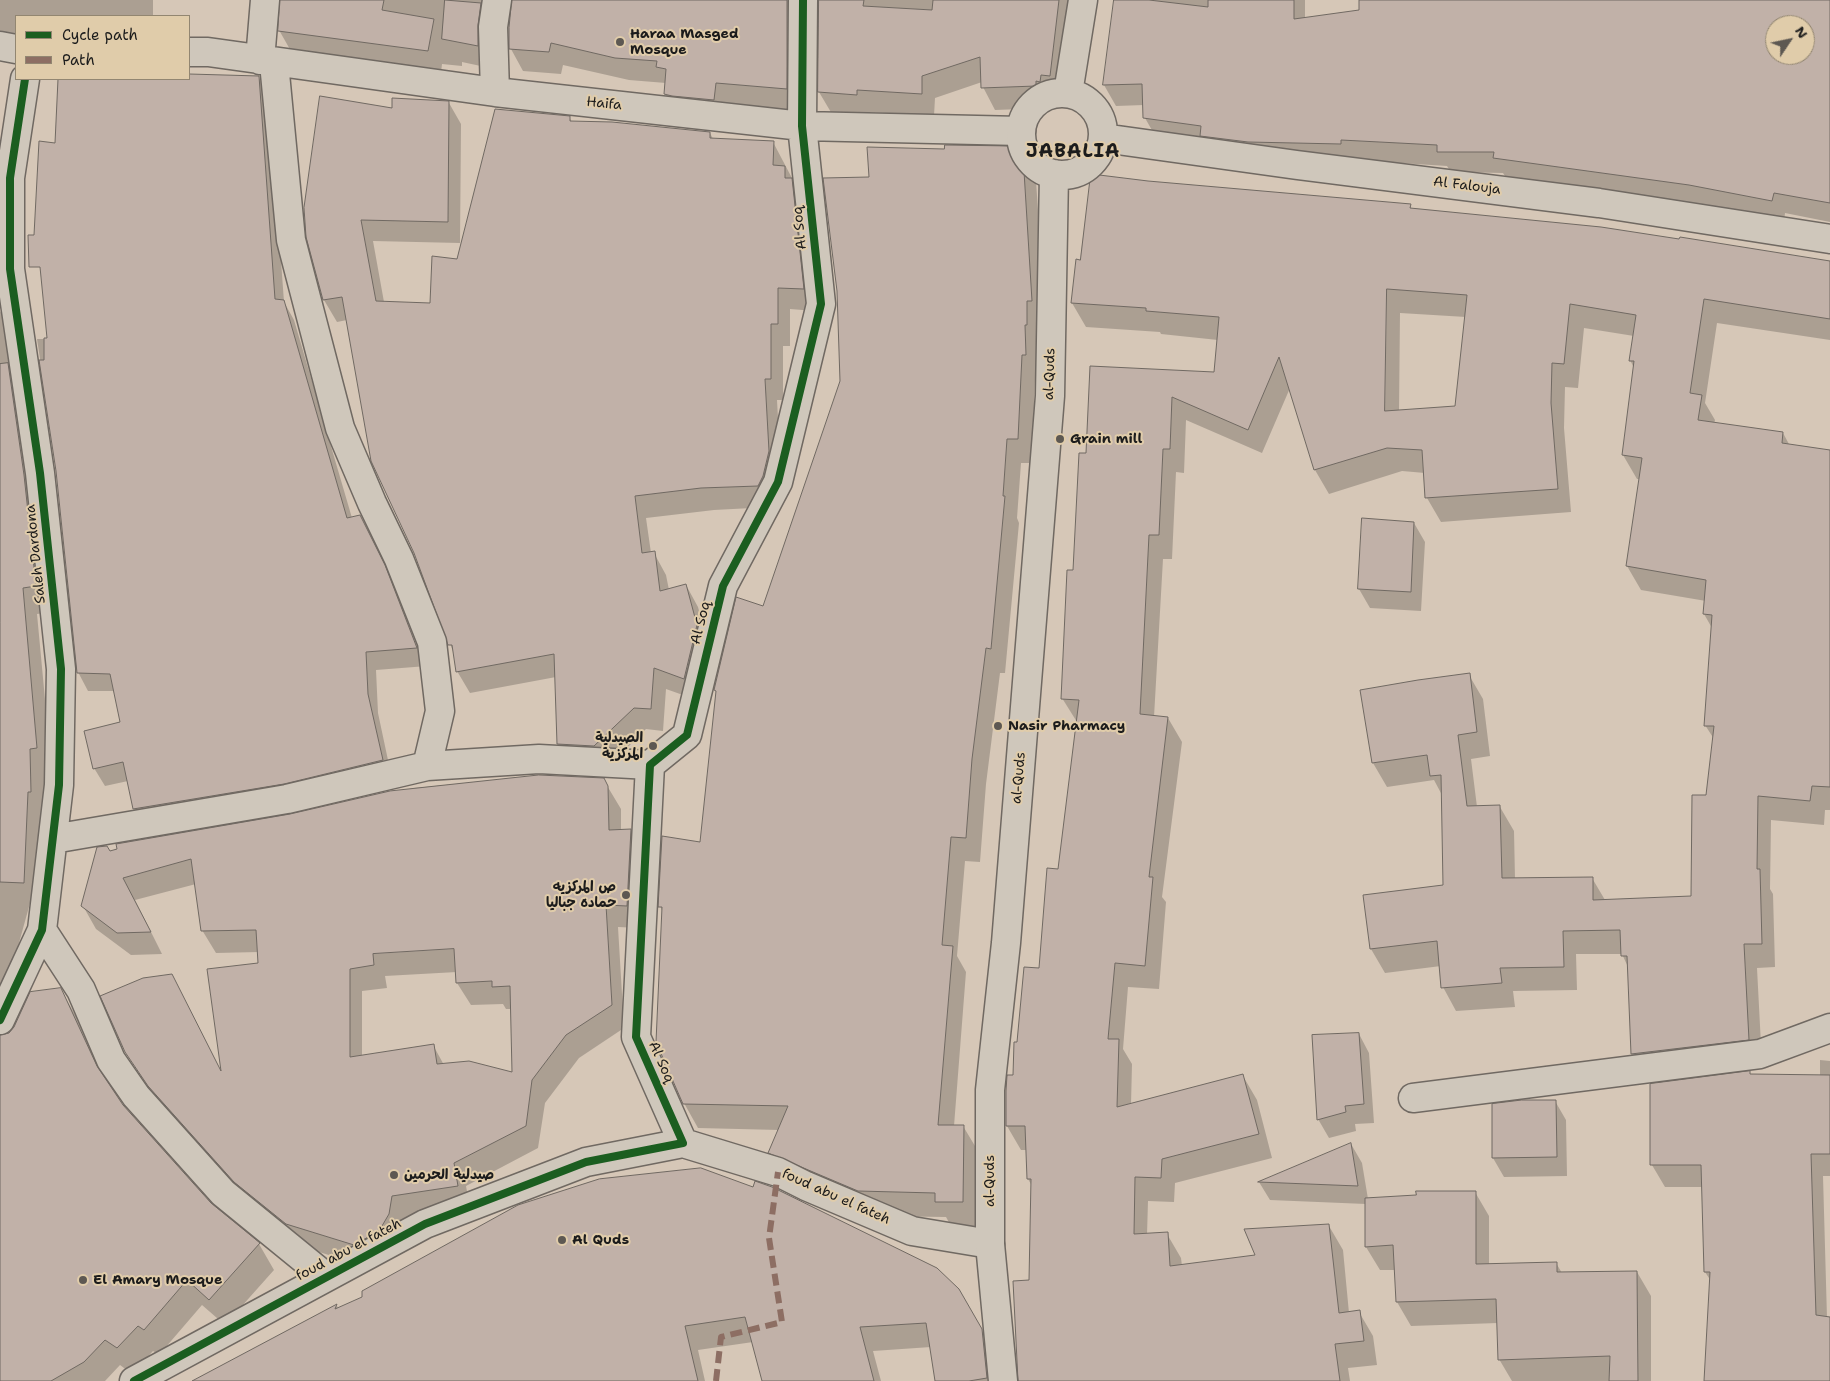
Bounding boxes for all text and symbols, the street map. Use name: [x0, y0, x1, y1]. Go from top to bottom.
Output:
legend: [15, 15, 190, 80]
north arrow: [1765, 15, 1815, 65]
text: N: [1791, 23, 1812, 42]
text: Cycle path: [62, 25, 138, 45]
place label: Haraa Masged Mosque: [630, 26, 739, 58]
marker: Haraa Masged Mosque: [614, 36, 626, 48]
text: Path: [62, 50, 95, 70]
street label: Haifa: [585, 94, 623, 114]
district label: JABALIA: [1025, 141, 1121, 163]
street label: Al Falouja: [1432, 174, 1502, 198]
street label: Al Soq: [789, 206, 811, 250]
street label: al-Quds: [1041, 348, 1059, 400]
place label: Grain mill: [1070, 431, 1142, 447]
marker: Grain mill: [1054, 433, 1066, 445]
street label: Saleh Dardona: [22, 504, 50, 604]
street label: Al Soq: [688, 600, 714, 646]
place label: Nasir Pharmacy: [1008, 718, 1125, 734]
marker: Nasir Pharmacy: [992, 720, 1004, 732]
place label: الصيدلية المركزية: [595, 730, 643, 762]
marker: الصيدلية المركزية: [647, 740, 659, 752]
street label: al-Quds: [1008, 751, 1030, 805]
place label: ص المركزيه حماده جباليا: [546, 879, 616, 912]
marker: ص المركزيه حماده جباليا: [620, 889, 632, 901]
street label: Al Soq: [645, 1039, 677, 1085]
street label: al-Quds: [982, 1155, 998, 1207]
street label: foud abu el fateh: [779, 1166, 893, 1228]
place label: صيدلية الحرمين: [404, 1167, 494, 1183]
marker: صيدلية الحرمين: [388, 1169, 400, 1181]
street label: foud abu el fateh: [294, 1215, 404, 1285]
place label: Al Quds: [572, 1232, 629, 1248]
marker: Al Quds: [556, 1234, 568, 1246]
place label: El Amary Mosque: [93, 1272, 222, 1288]
marker: El Amary Mosque: [77, 1274, 89, 1286]

